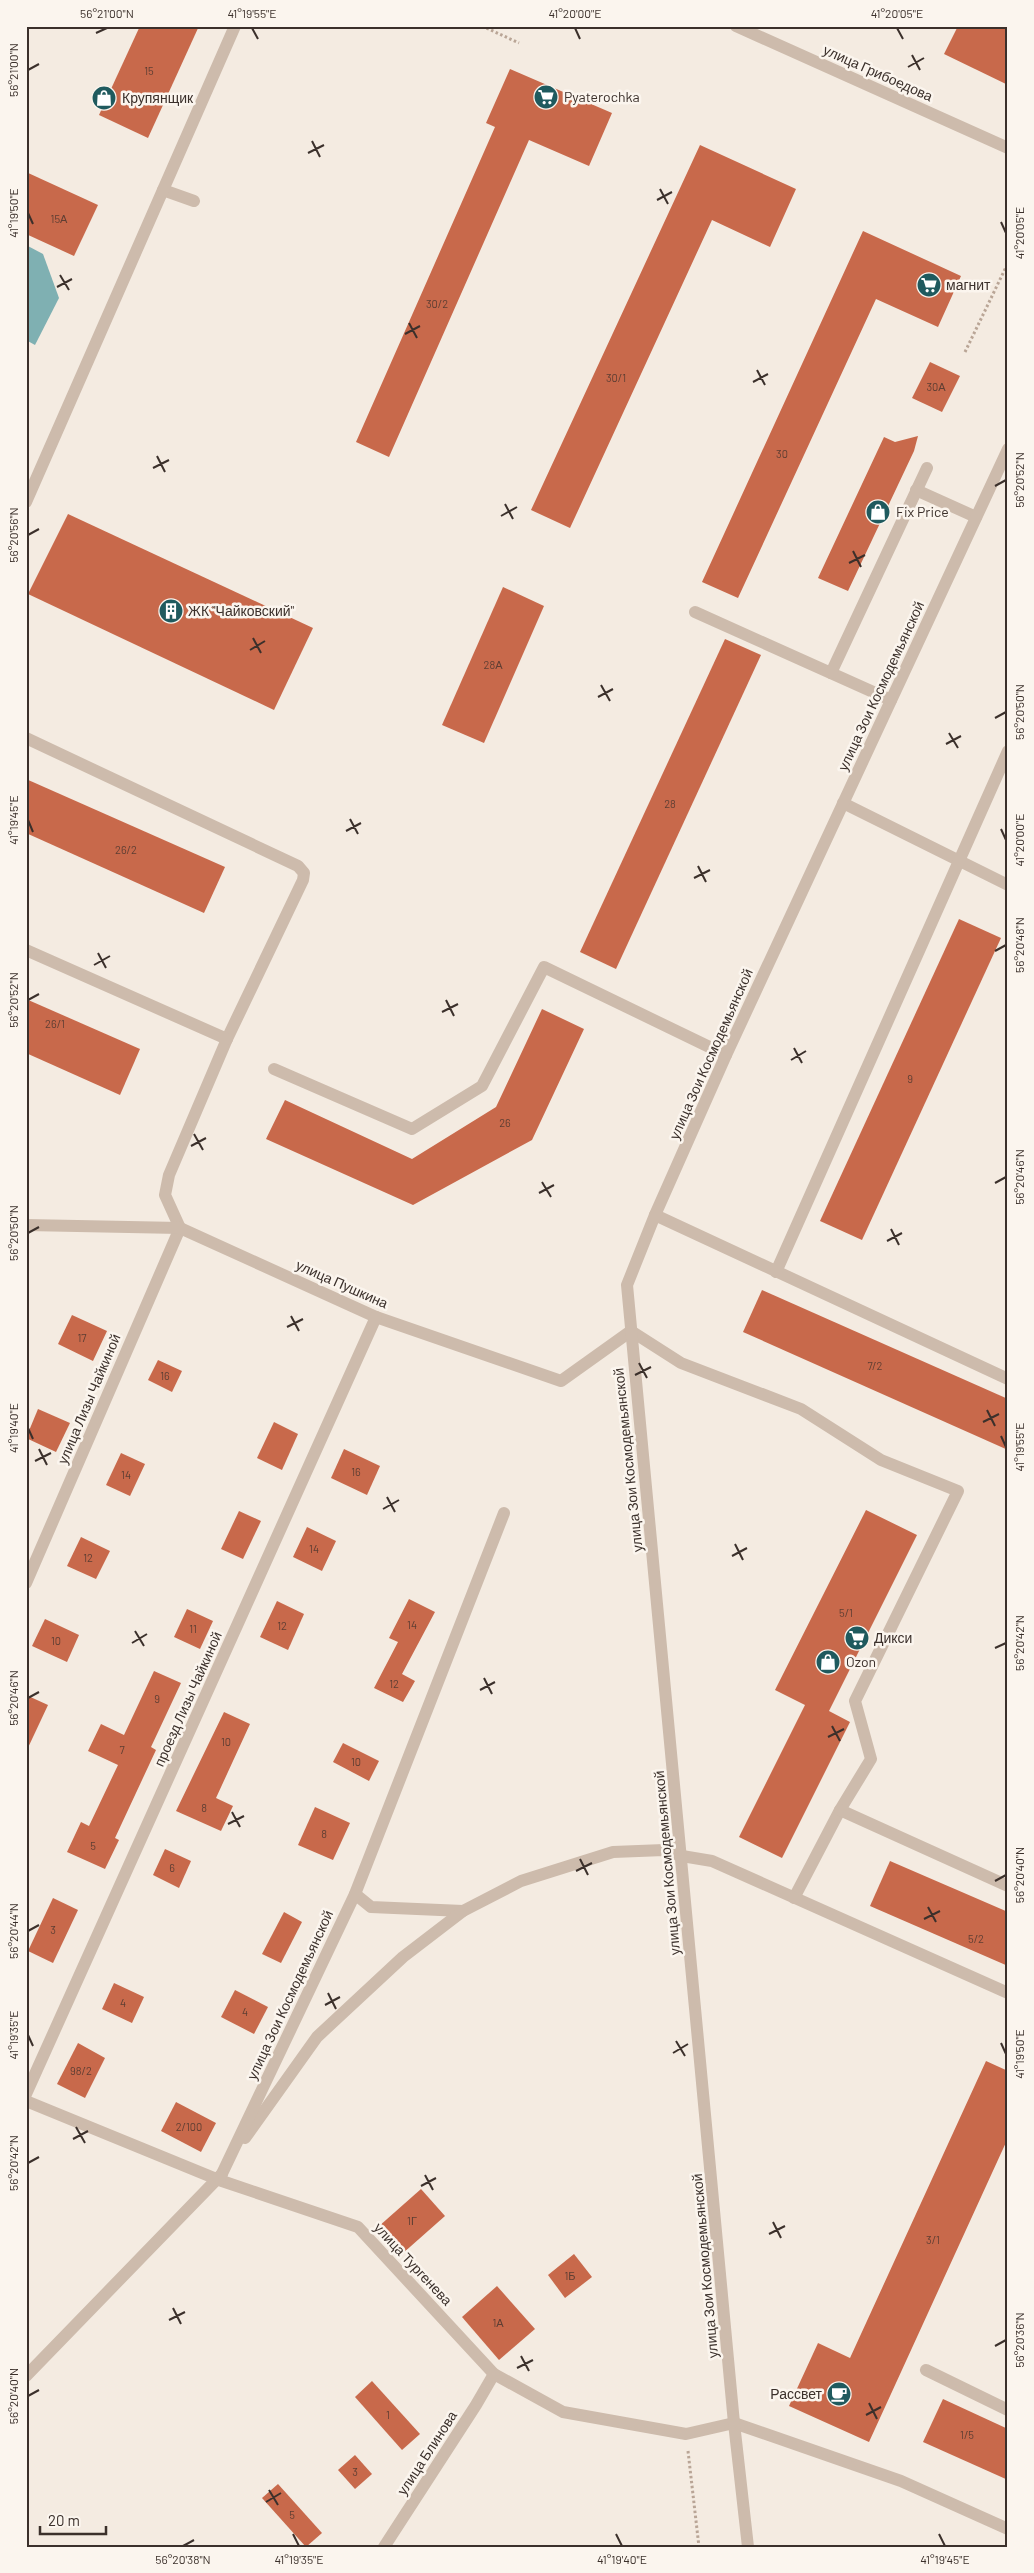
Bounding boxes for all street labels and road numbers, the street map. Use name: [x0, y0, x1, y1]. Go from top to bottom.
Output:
street label: улица Грибоедова: [821, 41, 936, 104]
street label: улица Зои Космодемьянской: [834, 598, 927, 773]
street label: улица Зои Космодемьянской: [665, 966, 756, 1142]
street label: улица Пушкина: [294, 1256, 391, 1312]
street label: улица Лизы Чайкиной: [53, 1331, 124, 1466]
street label: улица Зои Космодемьянской: [609, 1367, 646, 1553]
street label: проезд Лизы Чайкиной: [150, 1629, 225, 1769]
street label: улица Зои Космодемьянской: [650, 1770, 683, 1956]
street label: улица Зои Космодемьянской: [243, 1907, 336, 2082]
street label: улица Зои Космодемьянской: [688, 2173, 721, 2359]
street label: улица Тургенева: [371, 2219, 456, 2309]
street label: улица Блинова: [393, 2407, 460, 2498]

